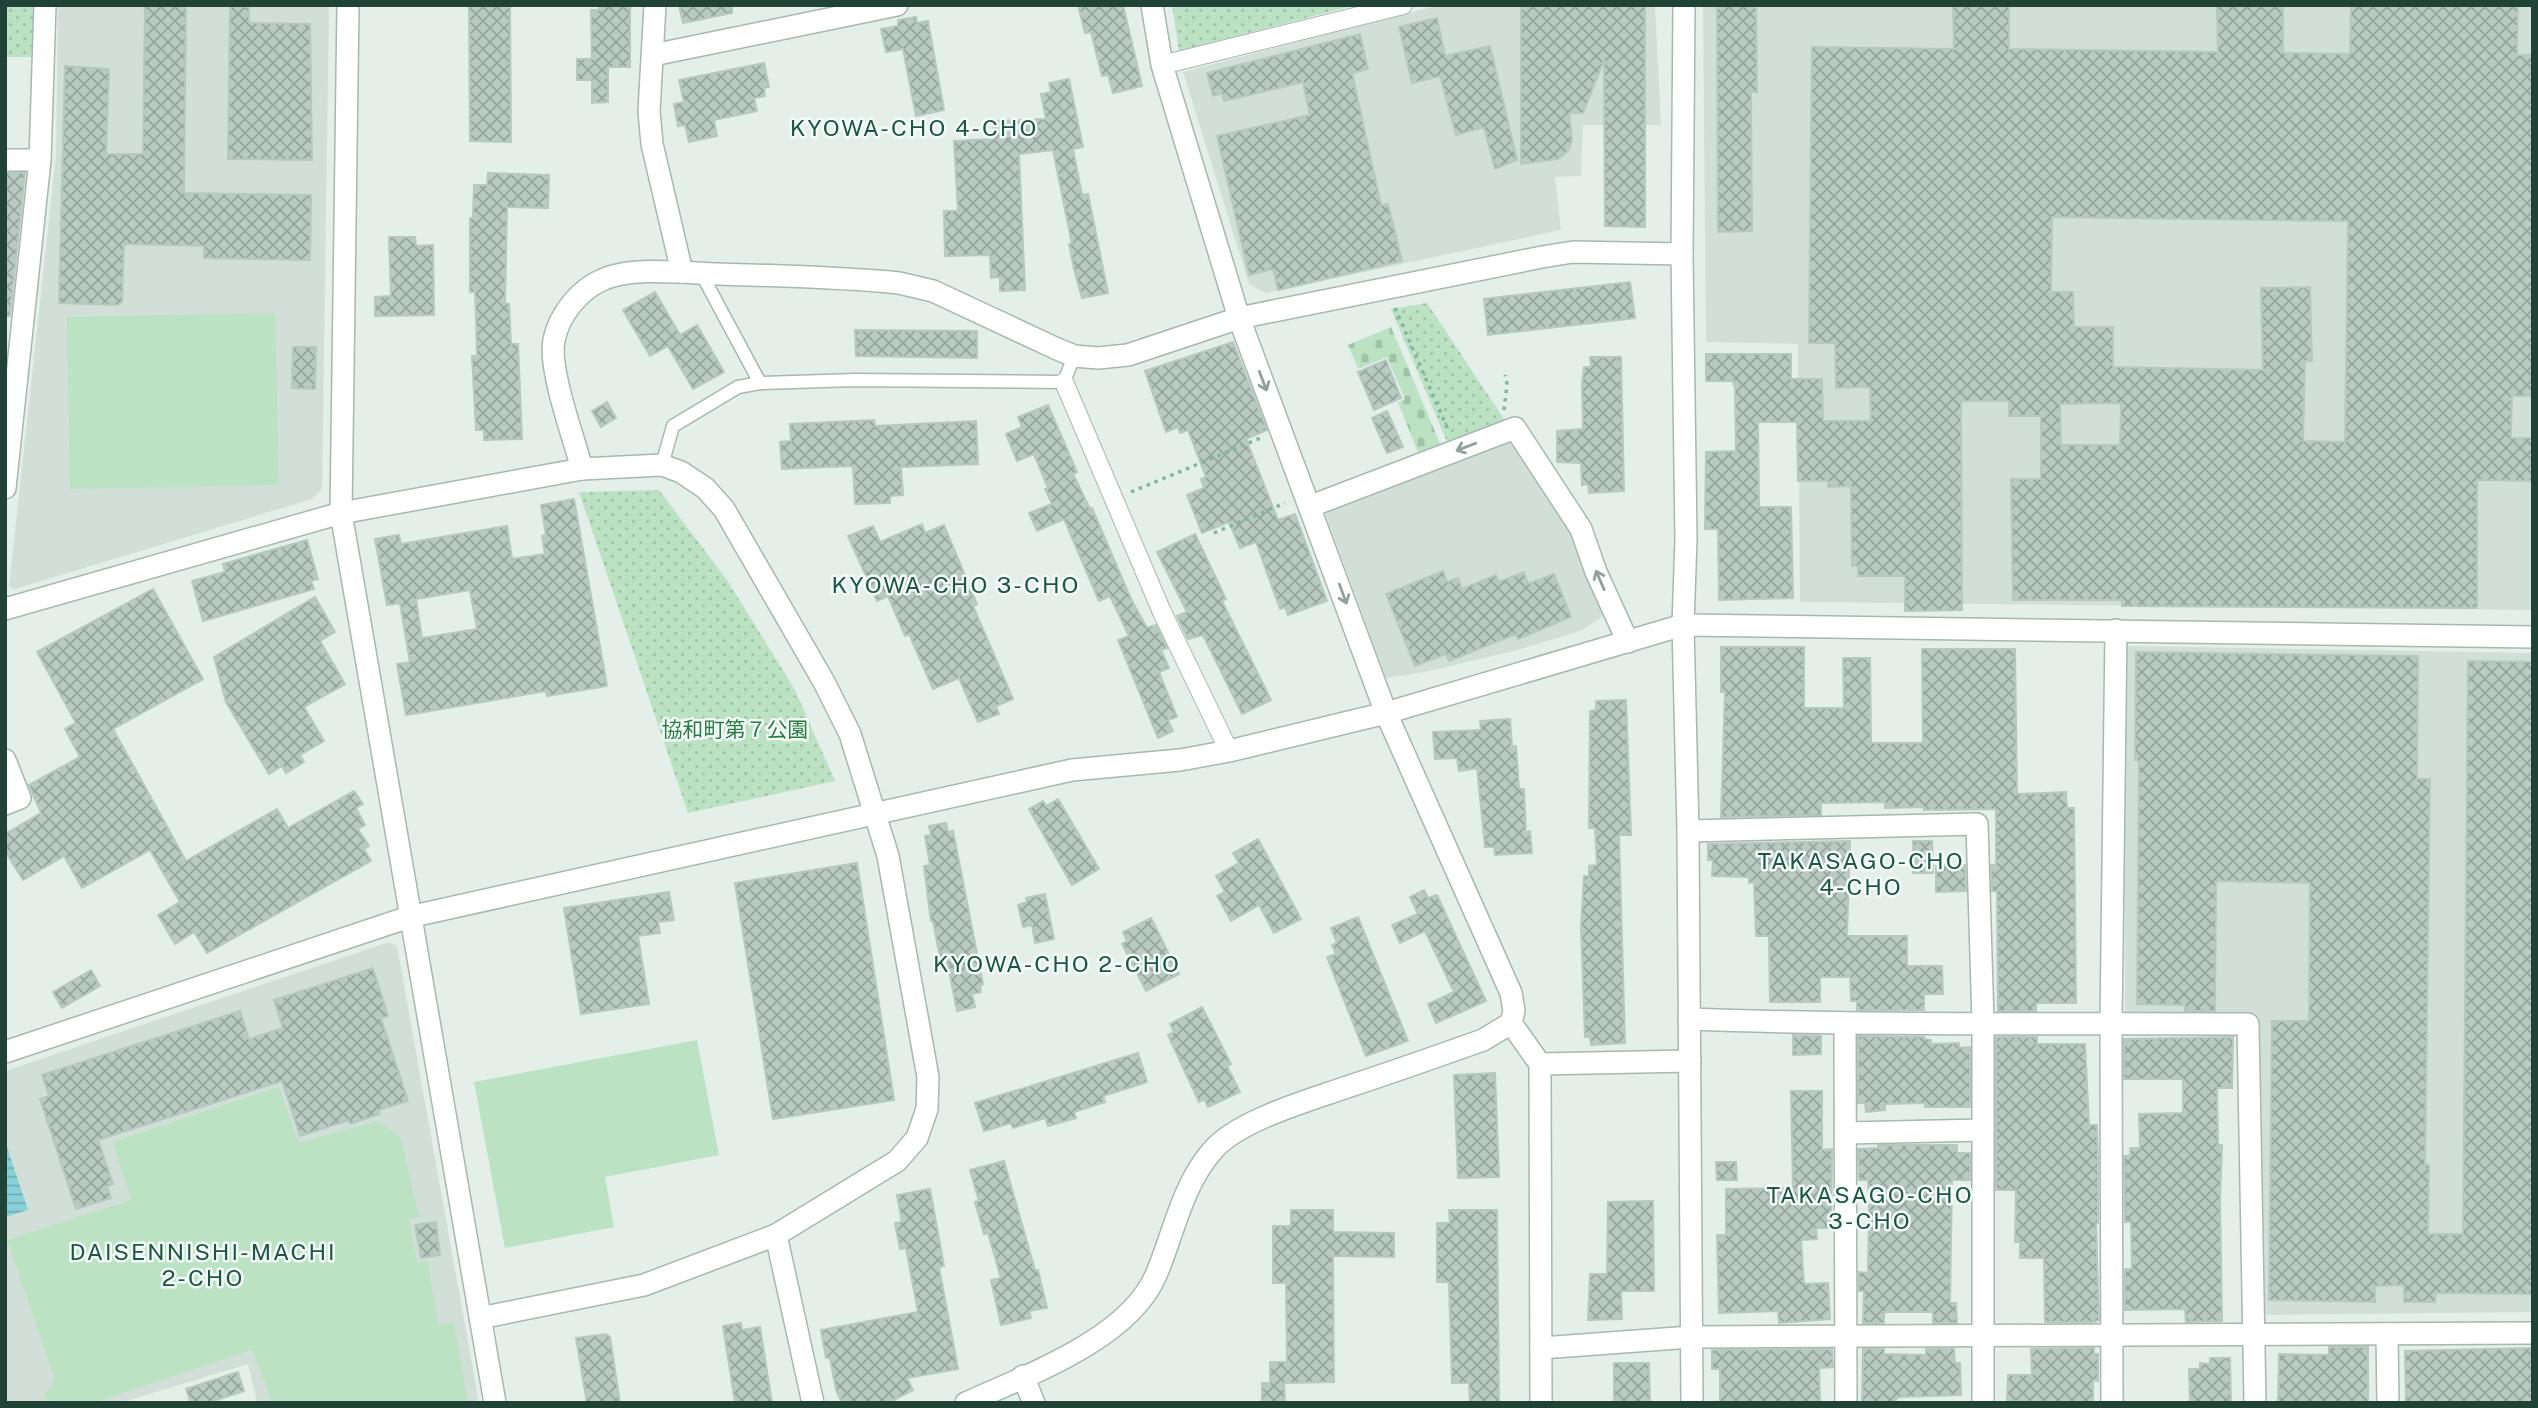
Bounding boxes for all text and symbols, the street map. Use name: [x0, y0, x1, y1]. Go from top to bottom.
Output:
district label: KYOWA-CHO 4-CHO: [790, 114, 1038, 141]
one-way arrow: [1258, 370, 1270, 392]
one-way arrow: [1456, 442, 1477, 454]
one-way arrow: [1593, 570, 1606, 592]
district label: KYOWA-CHO 3-CHO: [832, 571, 1080, 598]
one-way arrow: [1338, 583, 1350, 605]
park label: 協和町第７公園: [662, 717, 809, 742]
district label: TAKASAGO-CHO 4-CHO: [1757, 847, 1965, 900]
district label: KYOWA-CHO 2-CHO: [933, 950, 1181, 977]
district label: TAKASAGO-CHO 3-CHO: [1766, 1181, 1974, 1234]
district label: DAISENNISHI-MACHI 2-CHO: [69, 1238, 337, 1291]

